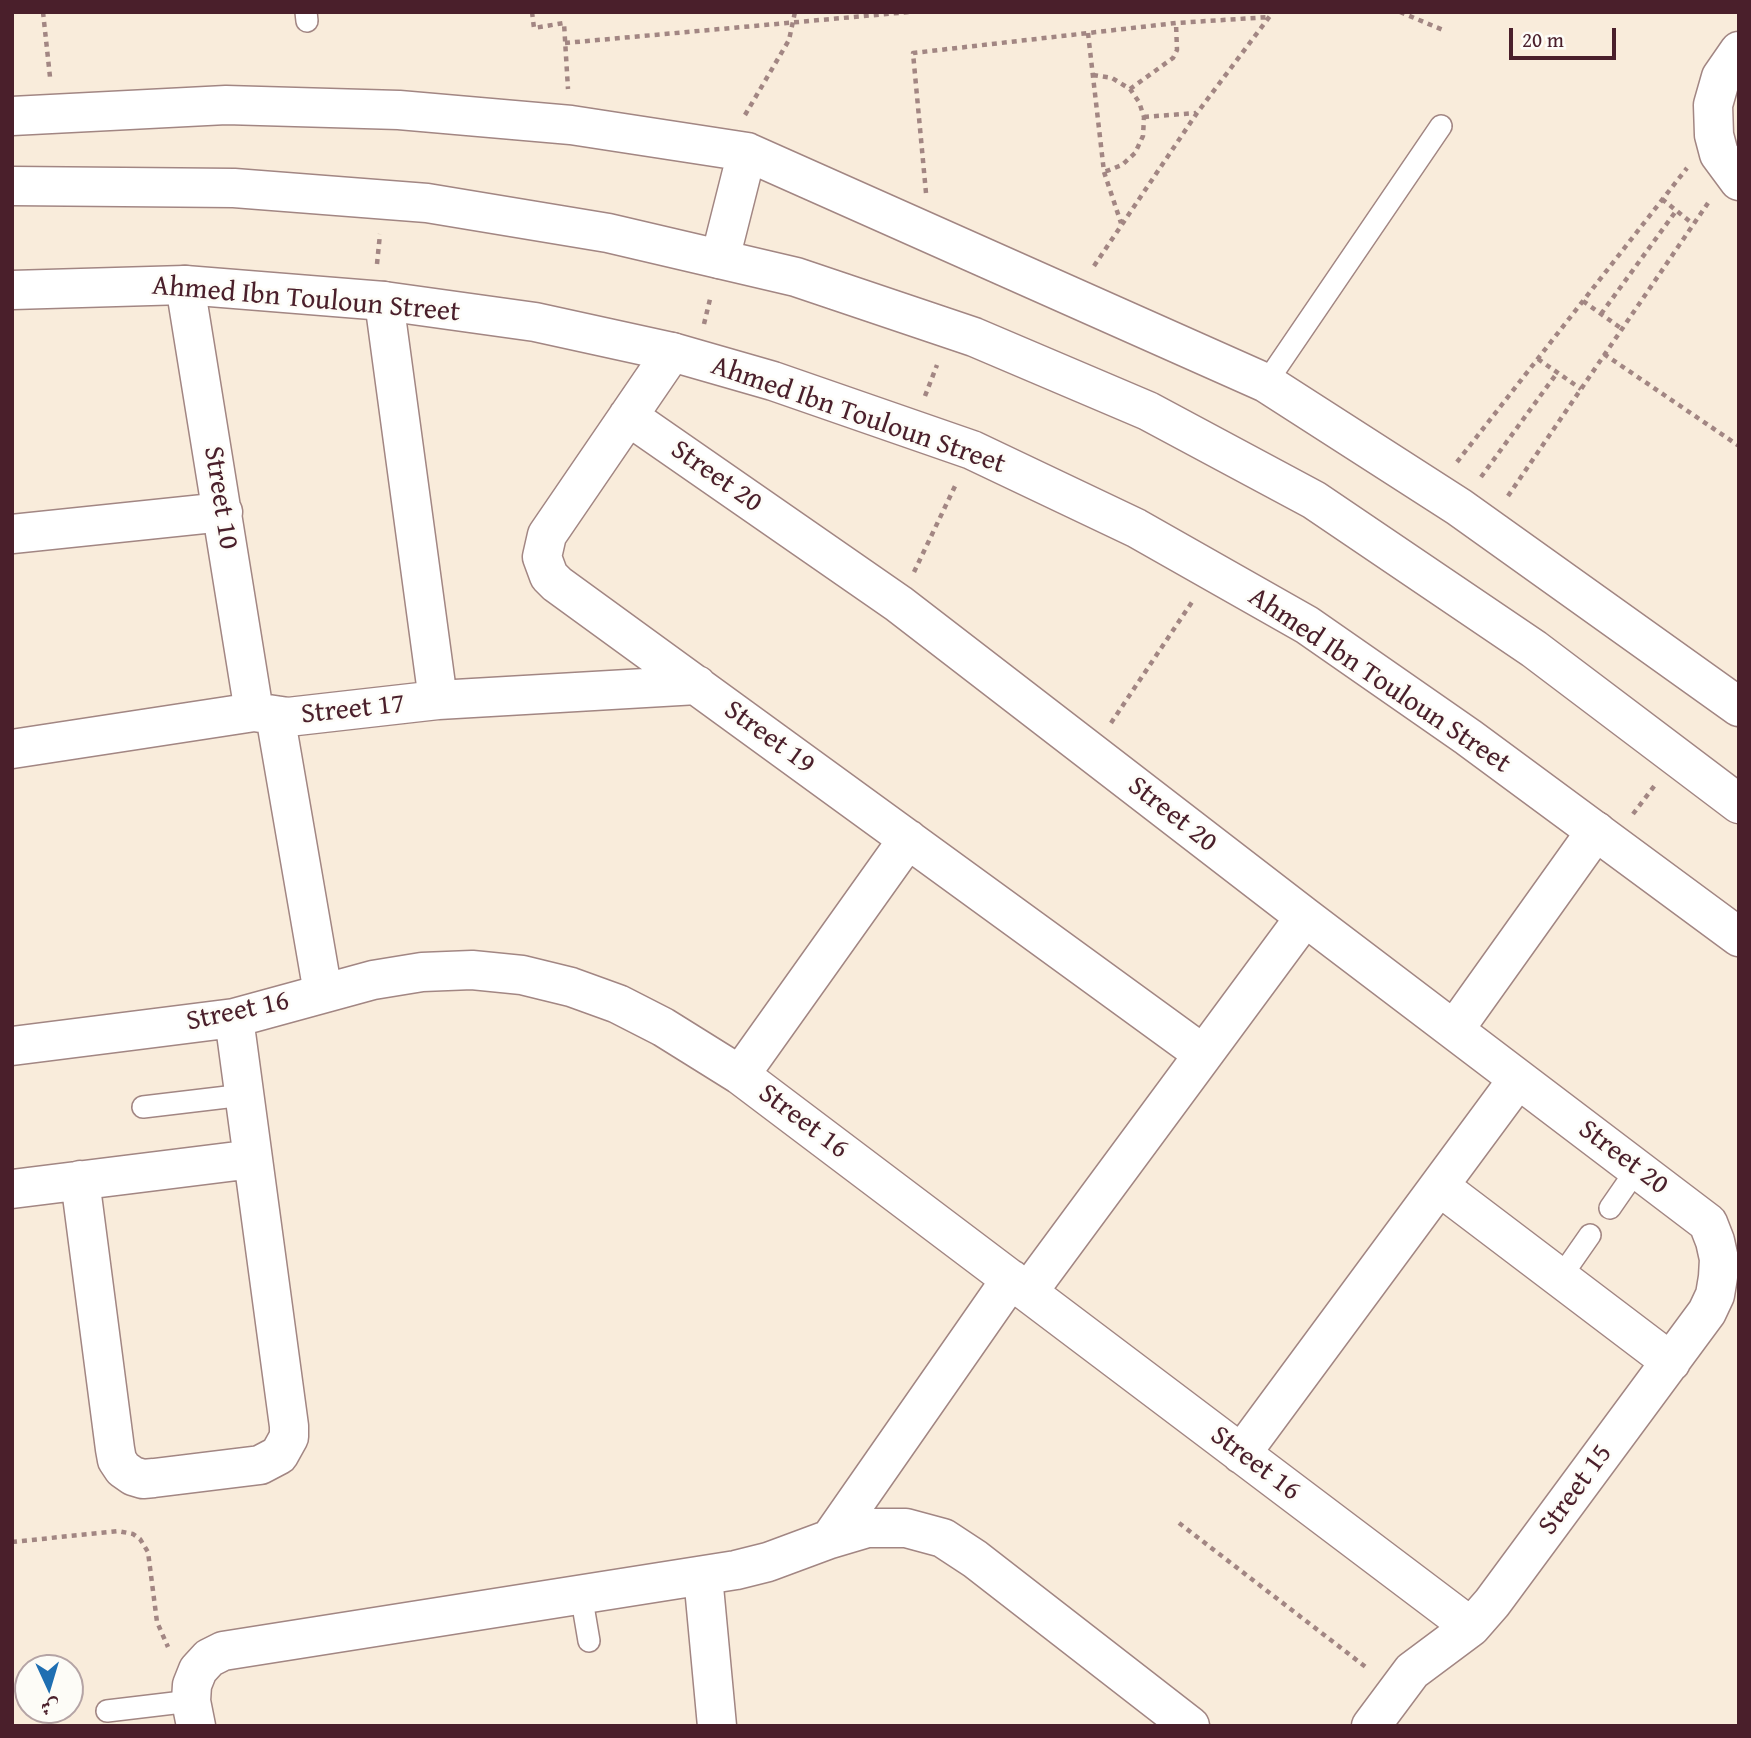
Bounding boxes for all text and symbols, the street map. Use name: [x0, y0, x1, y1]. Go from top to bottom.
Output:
scale bar: [1513, 14, 1620, 58]
text: 20 m: [1522, 24, 1564, 55]
street label: Ahmed Ibn Touloun Street: [151, 270, 461, 330]
street label: Ahmed Ibn Touloun Street: [707, 350, 1009, 482]
street label: Street 20: [664, 433, 768, 521]
street label: Street 10: [195, 444, 245, 552]
street label: Ahmed Ibn Touloun Street: [1242, 581, 1516, 781]
street label: Street 17: [300, 688, 406, 732]
street label: Street 19: [717, 694, 821, 782]
street label: Street 20: [1121, 770, 1223, 860]
street label: Street 16: [184, 985, 292, 1039]
street label: Street 16: [751, 1077, 855, 1167]
street label: Street 20: [1571, 1113, 1675, 1203]
street label: Street 16: [1203, 1419, 1307, 1509]
street label: Street 15: [1532, 1438, 1620, 1542]
north arrow: [14, 1654, 84, 1724]
text: ش: [40, 1693, 61, 1723]

